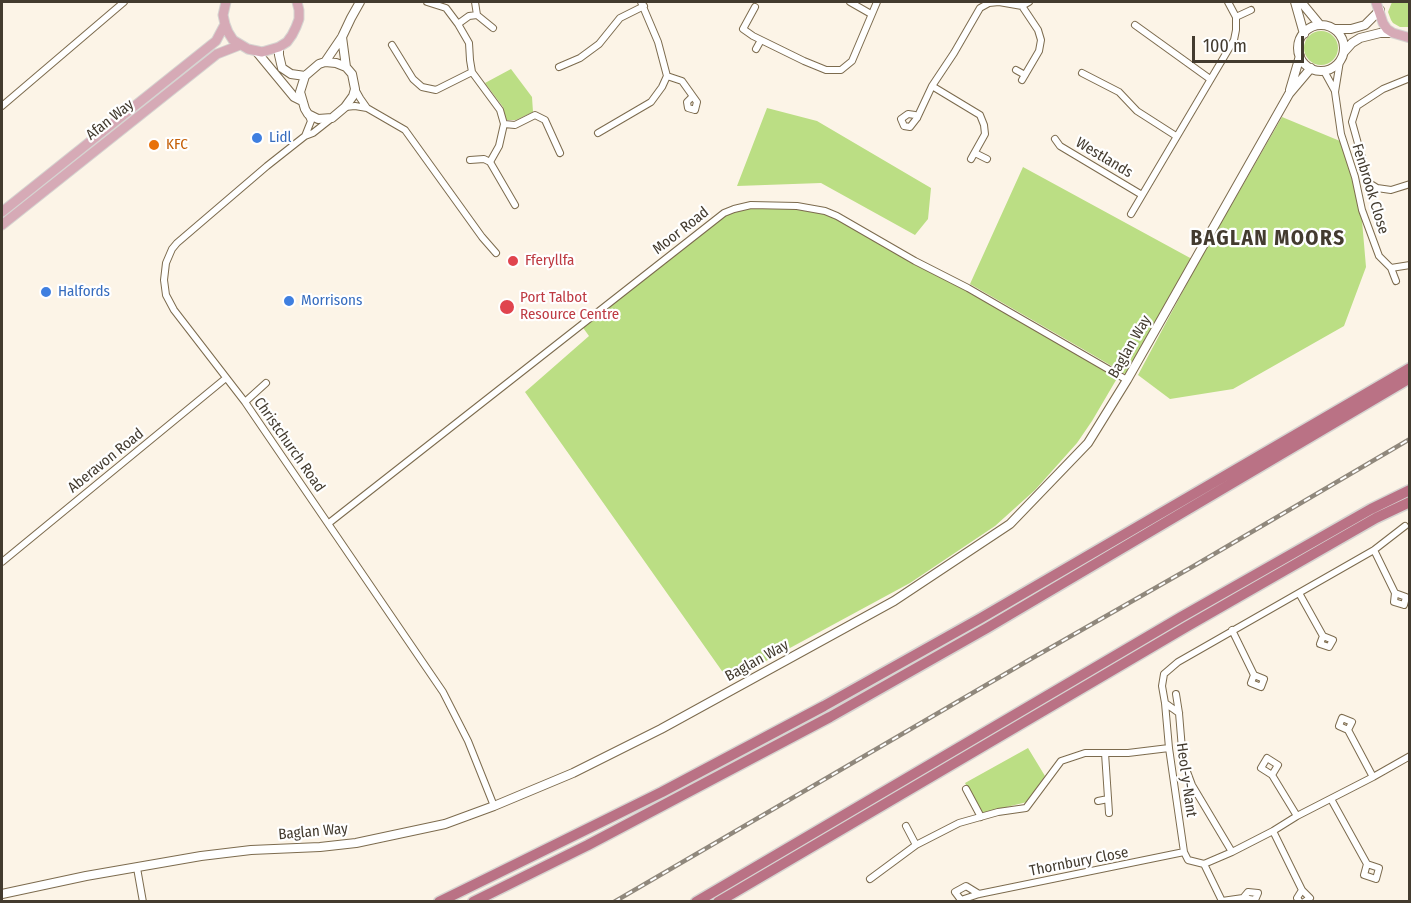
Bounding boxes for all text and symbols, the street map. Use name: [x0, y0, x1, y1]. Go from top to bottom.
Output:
scale bar: [1195, 24, 1308, 62]
text: 100 m: [1203, 35, 1247, 57]
street label: Afan Way: [83, 96, 137, 144]
place label: Lidl: [269, 129, 291, 147]
marker: Lidl: [250, 131, 264, 145]
street label: Westlands: [1072, 134, 1136, 182]
place label: KFC: [166, 136, 188, 154]
marker: KFC: [147, 138, 161, 152]
street label: Fenbrook Close: [1348, 142, 1392, 236]
street label: Moor Road: [649, 203, 713, 259]
district label: BAGLAN MOORS: [1190, 226, 1346, 252]
place label: Fferyllfa: [525, 252, 574, 270]
marker: Fferyllfa: [506, 254, 520, 268]
place label: Halfords: [58, 283, 110, 301]
marker: Halfords: [39, 285, 53, 299]
place label: Port Talbot Resource Centre: [520, 289, 619, 324]
place label: Morrisons: [301, 292, 362, 310]
marker: Morrisons: [282, 294, 296, 308]
marker: Port Talbot Resource Centre: [498, 298, 516, 316]
street label: Baglan Way: [1105, 312, 1155, 382]
street label: Christchurch Road: [250, 394, 328, 496]
street label: Aberavon Road: [65, 425, 147, 497]
street label: Baglan Way: [722, 636, 792, 686]
street label: Heol-y-Nant: [1172, 742, 1200, 818]
street label: Baglan Way: [277, 820, 349, 844]
street label: Thornbury Close: [1028, 844, 1130, 880]

